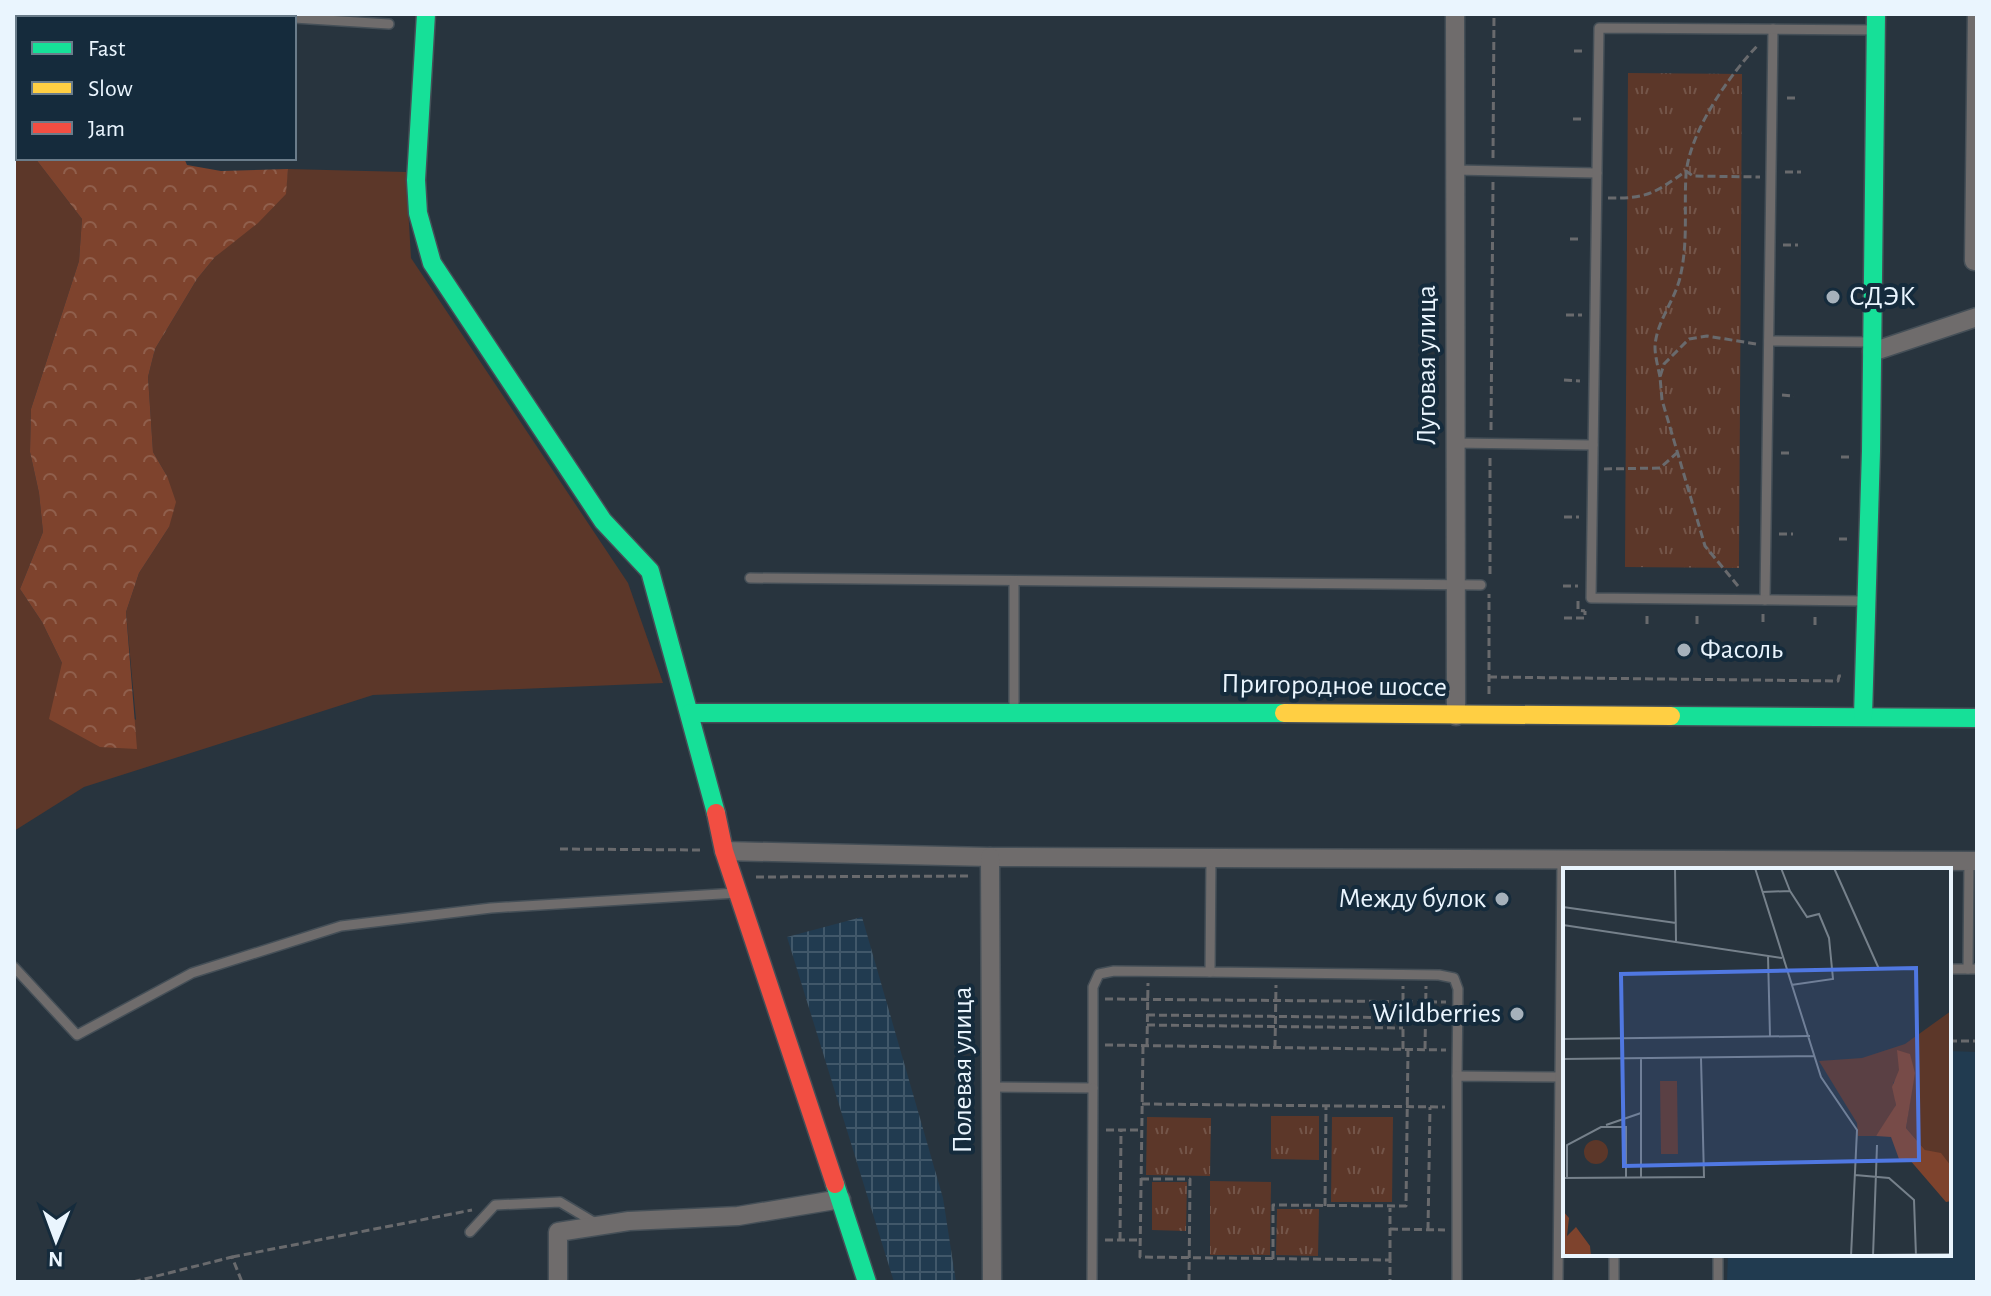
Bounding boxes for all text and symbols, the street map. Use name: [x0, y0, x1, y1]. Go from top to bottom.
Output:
legend: [16, 16, 296, 160]
text: Fast: [88, 37, 126, 61]
text: Slow: [88, 77, 133, 101]
text: Jam: [88, 117, 125, 141]
place label: СДЭК: [1849, 283, 1916, 311]
street label: Луговая улица: [1413, 285, 1441, 445]
marker: СДЭК: [1824, 288, 1842, 306]
place label: Фасоль: [1700, 636, 1783, 664]
marker: Фасоль: [1675, 641, 1693, 659]
street label: Пригородное шоссе: [1221, 670, 1447, 702]
inset map: [1563, 868, 1951, 1256]
place label: Между булок: [1338, 885, 1486, 913]
marker: Между булок: [1493, 890, 1511, 908]
street label: Полевая улица: [949, 986, 977, 1154]
place label: Wildberries: [1372, 1000, 1501, 1028]
marker: Wildberries: [1508, 1005, 1526, 1023]
north arrow: [16, 1200, 96, 1280]
text: N: [48, 1248, 64, 1270]

